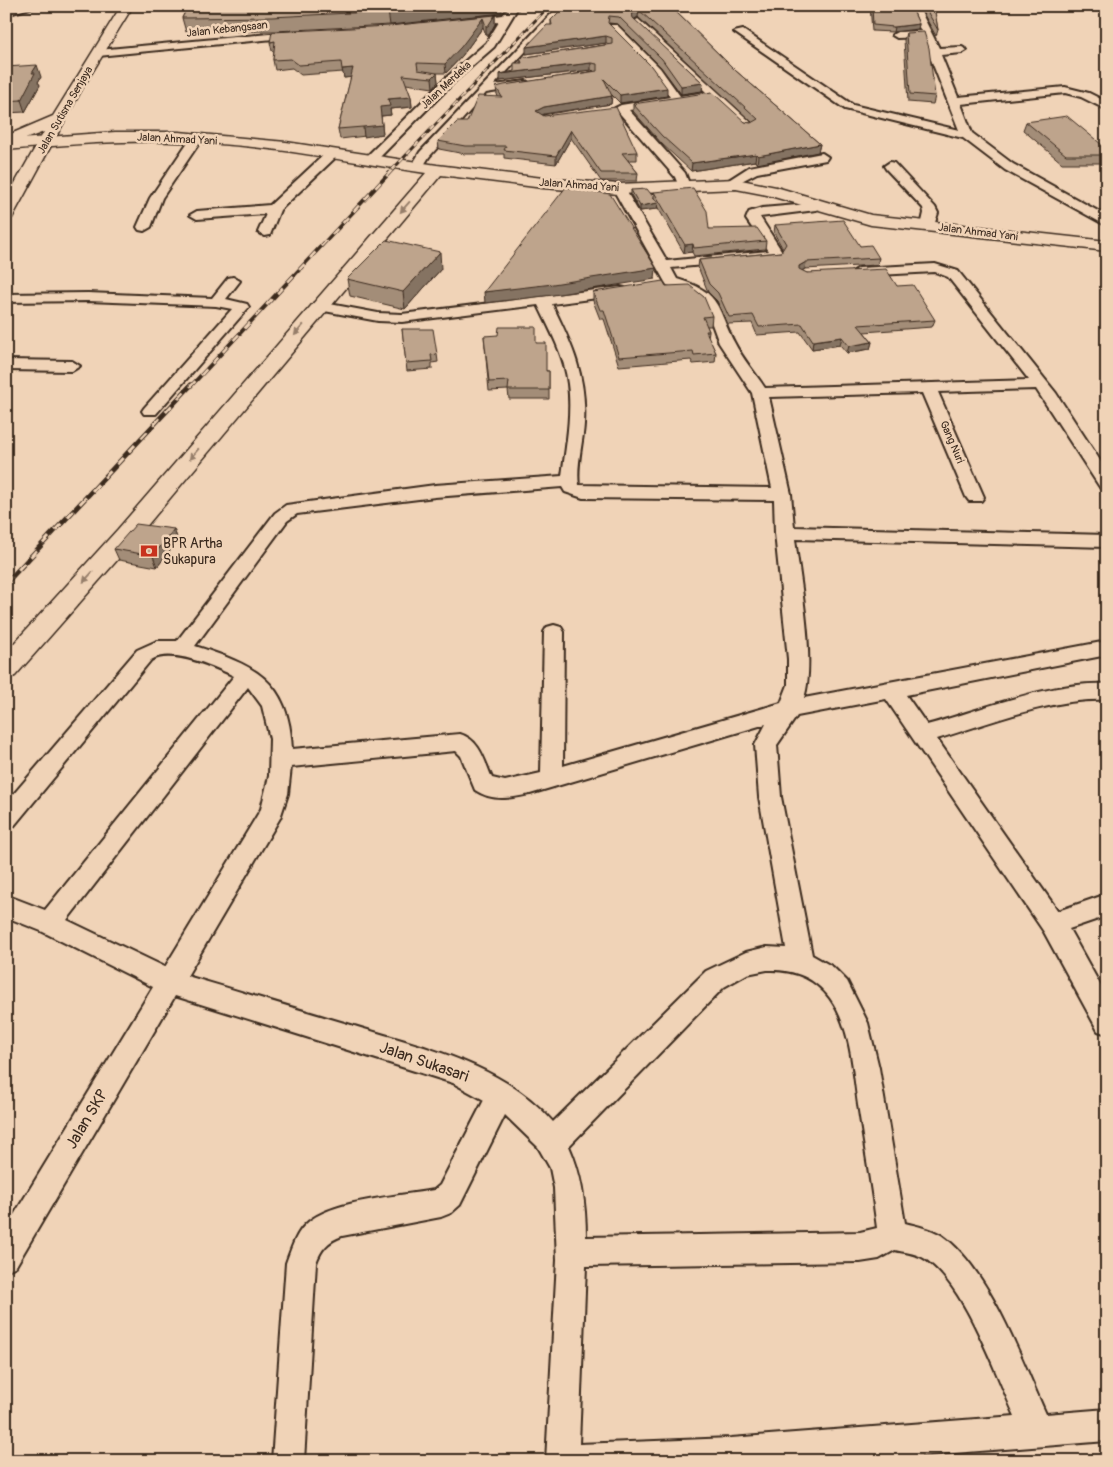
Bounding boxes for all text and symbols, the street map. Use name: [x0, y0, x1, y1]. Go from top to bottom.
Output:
street label: Jalan Kebangsaan: [186, 18, 268, 40]
street label: Jalan Merdeka: [418, 58, 474, 112]
street label: Jalan Sutisna Senjaya: [35, 64, 95, 156]
street label: Jalan Ahmad Yani: [137, 130, 217, 148]
street label: Jalan Ahmad Yani: [539, 176, 620, 194]
one-way arrow: [400, 201, 411, 214]
street label: Jalan Ahmad Yani: [937, 221, 1019, 243]
one-way arrow: [294, 324, 305, 336]
street label: Gang Nuri: [937, 419, 967, 465]
one-way arrow: [189, 448, 200, 460]
place label: BPR Artha Sukapura: [163, 535, 223, 568]
bank icon: BPR Artha Sukapura: [139, 541, 159, 561]
one-way arrow: [82, 571, 94, 583]
street label: Jalan Sukasari: [377, 1037, 471, 1087]
street label: Jalan SKP: [61, 1085, 113, 1153]

